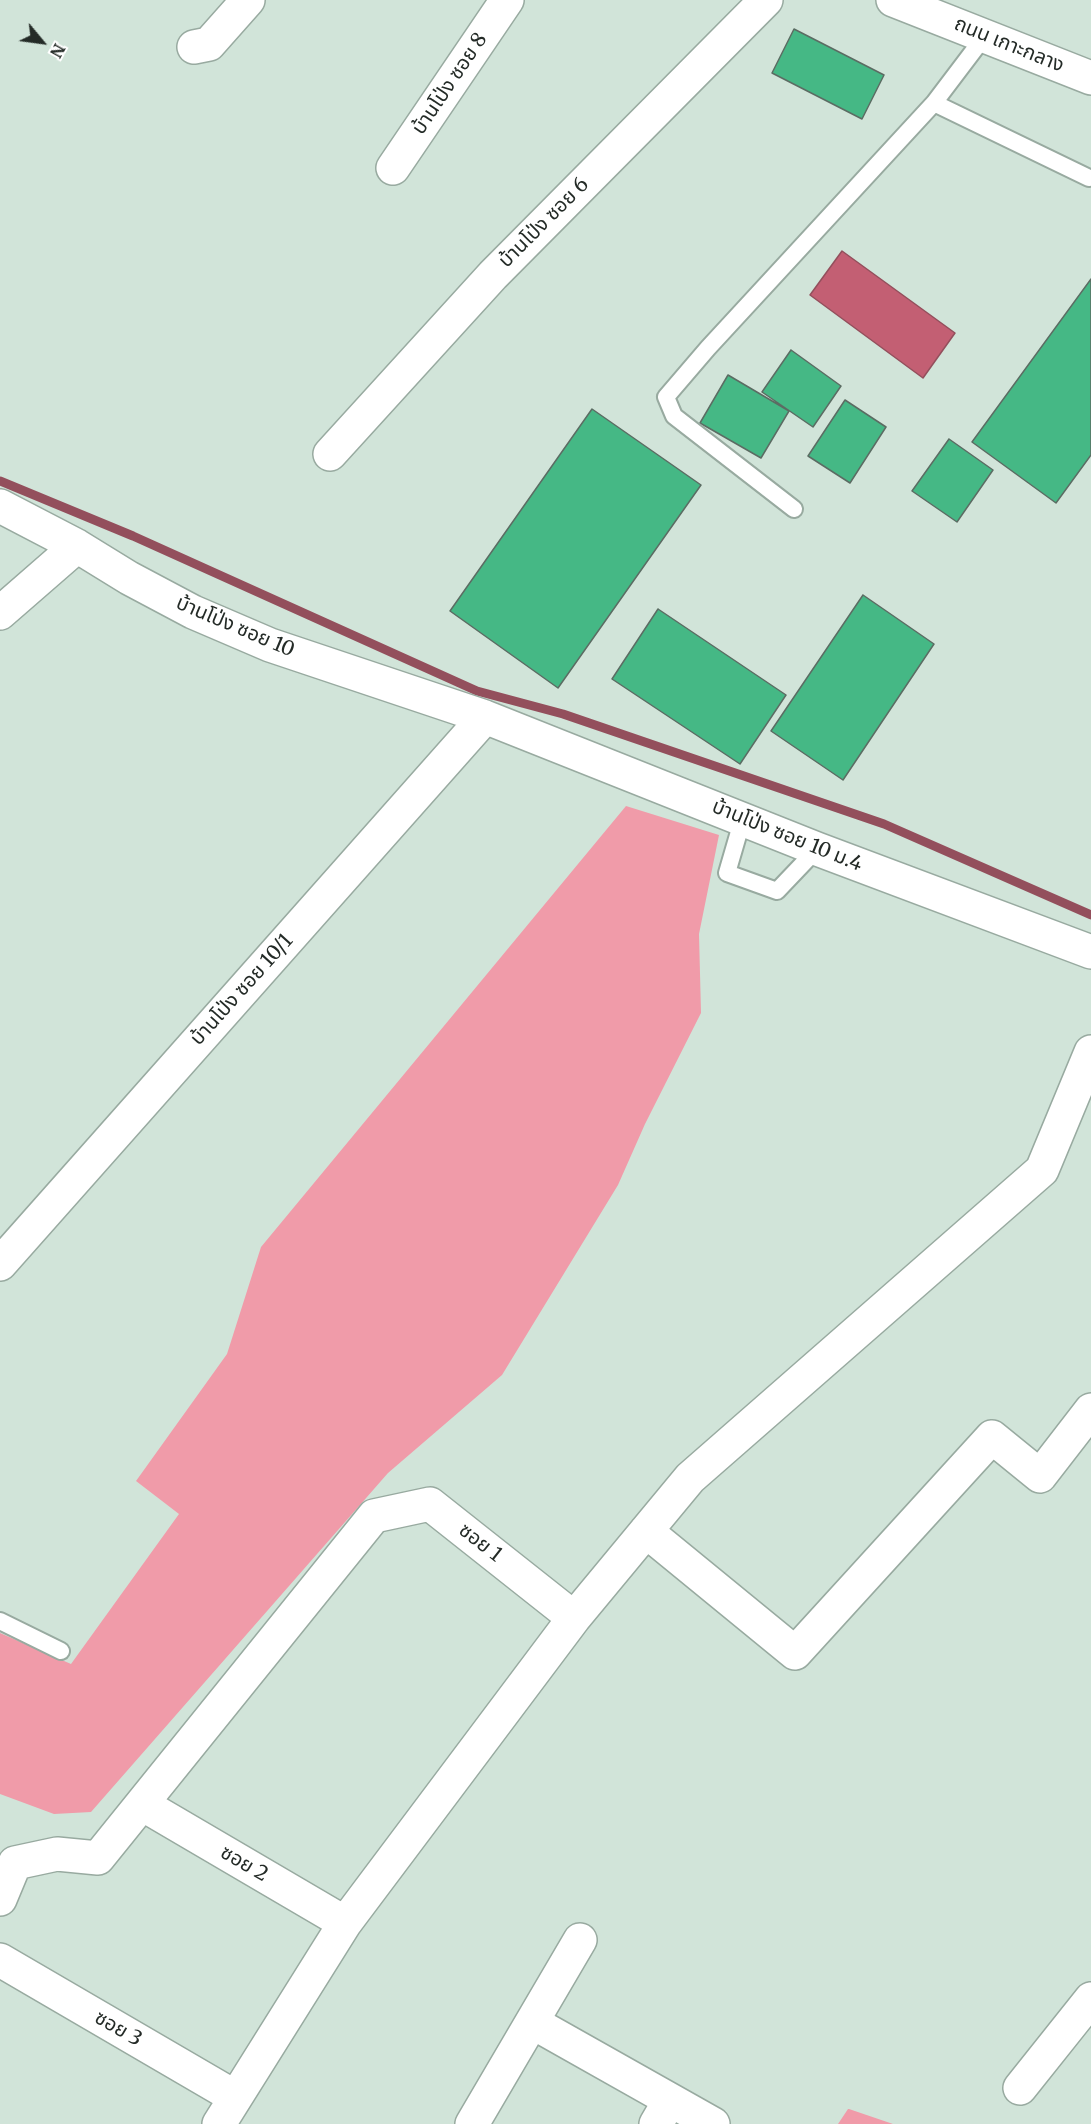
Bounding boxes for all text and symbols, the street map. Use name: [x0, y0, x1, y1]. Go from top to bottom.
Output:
north arrow: [12, 12, 72, 72]
street label: ถนน เกาะกลาง: [951, 12, 1067, 78]
street label: บ้านโป่ง ซอย 8: [407, 29, 493, 139]
text: N: [46, 40, 70, 61]
street label: บ้านโป่ง ซอย 6: [494, 173, 594, 273]
street label: บ้านโป่ง ซอย 10: [172, 591, 298, 663]
street label: บ้านโป่ง ซอย 10 ม.4: [708, 795, 866, 877]
street label: บ้านโป่ง ซอย 10/1: [186, 929, 298, 1051]
street label: ซอย 1: [454, 1519, 506, 1567]
street label: ซอย 2: [216, 1841, 272, 1887]
street label: ซอย 3: [90, 2006, 146, 2052]

